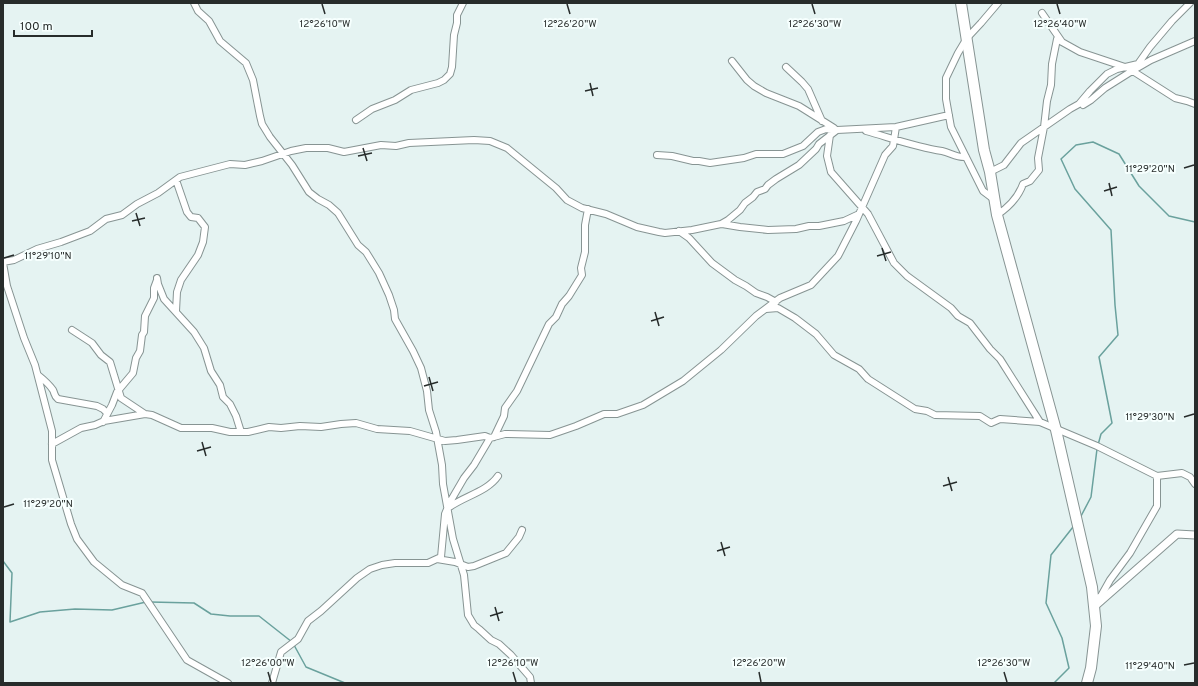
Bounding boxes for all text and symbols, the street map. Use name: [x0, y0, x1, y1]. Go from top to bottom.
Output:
scale bar: [14, 12, 92, 38]
text: 12°26'10"W: [300, 18, 350, 31]
text: 12°26'20"W: [543, 18, 597, 31]
text: 12°26'30"W: [789, 18, 841, 31]
text: 12°26'40"W: [1033, 18, 1087, 31]
text: 100 m: [20, 19, 53, 35]
text: 11°29'20"N: [1125, 163, 1175, 176]
text: 11°29'10"N: [24, 250, 72, 263]
text: 11°29'30"N: [1125, 411, 1175, 424]
text: 11°29'20"N: [23, 498, 73, 511]
text: 12°26'00"W: [241, 657, 295, 670]
text: 12°26'10"W: [488, 657, 538, 670]
text: 12°26'20"W: [732, 657, 786, 670]
text: 12°26'30"W: [978, 657, 1030, 670]
text: 11°29'40"N: [1125, 660, 1175, 673]

